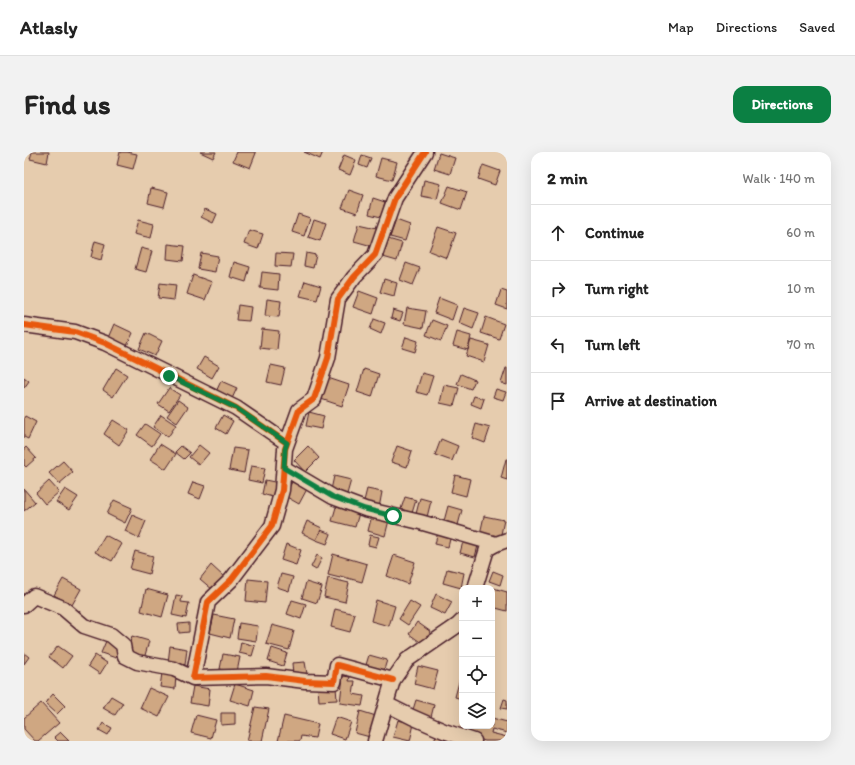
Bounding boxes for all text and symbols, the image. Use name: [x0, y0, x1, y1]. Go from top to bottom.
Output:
text: Atlasly: [20, 16, 77, 39]
text: Map: [668, 19, 694, 36]
text: Directions: [716, 19, 777, 36]
text: Saved: [799, 19, 835, 36]
button: Directions: [733, 86, 831, 123]
text: Find us: [24, 87, 111, 121]
text: 2 min: [547, 168, 587, 188]
text: Walk · 140 m: [743, 171, 815, 186]
icon: ahead: [547, 222, 569, 244]
text: Continue: [585, 224, 644, 242]
text: 60 m: [786, 225, 815, 240]
icon: right: [547, 278, 569, 300]
text: Turn right: [585, 280, 649, 298]
text: 10 m: [787, 281, 815, 296]
icon: left: [547, 334, 569, 356]
text: Turn left: [585, 336, 640, 354]
text: 70 m: [787, 337, 815, 352]
route end: [160, 367, 178, 385]
icon: arrive: [547, 390, 569, 412]
text: Arrive at destination: [585, 392, 717, 410]
route start: [384, 507, 402, 525]
map controls: [459, 585, 495, 729]
button: +: [459, 585, 495, 621]
button: −: [459, 621, 495, 657]
button: locate: [459, 657, 495, 693]
button: layers: [459, 693, 495, 729]

